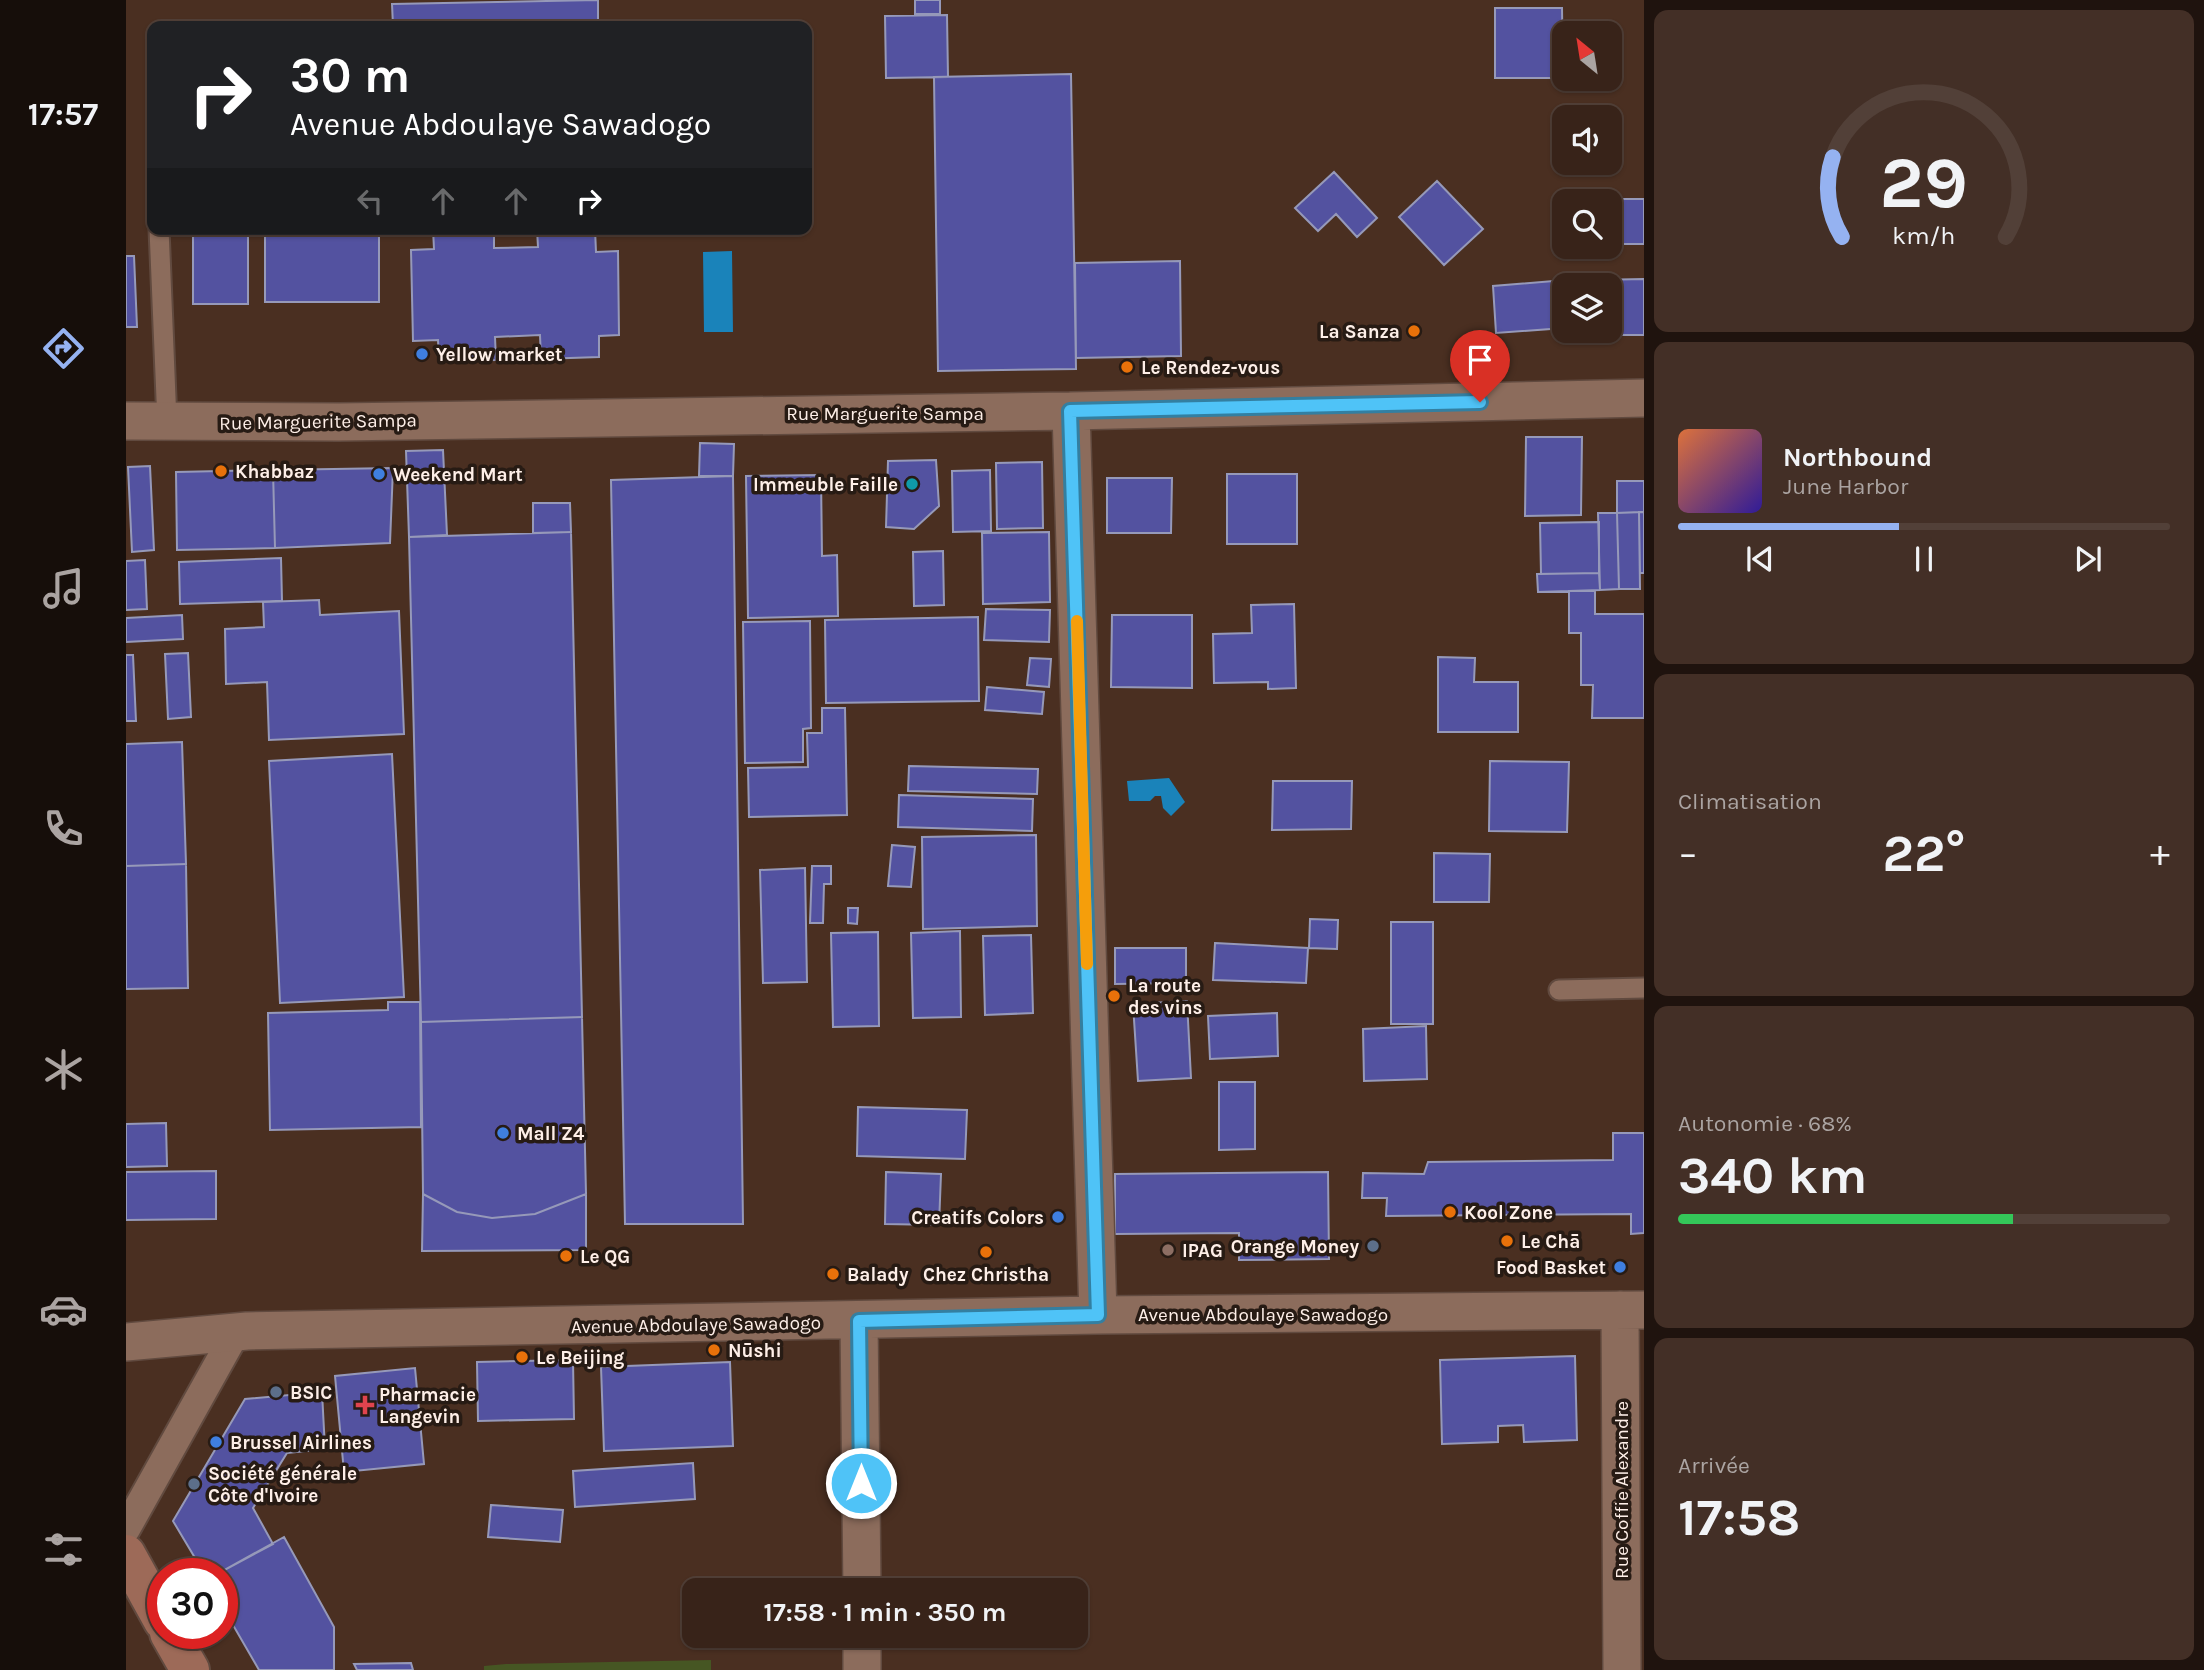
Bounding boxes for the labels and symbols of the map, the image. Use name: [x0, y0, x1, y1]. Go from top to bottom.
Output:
north arrow: [1552, 21, 1622, 91]
place label: La Sanza: [1319, 321, 1400, 343]
marker: La Sanza: [1406, 323, 1422, 339]
pin: [1450, 330, 1510, 402]
place label: Yellow market: [436, 344, 563, 366]
marker: Yellow market: [414, 346, 430, 362]
place label: Le Rendez-vous: [1141, 357, 1280, 379]
marker: Le Rendez-vous: [1119, 359, 1135, 375]
street label: Rue Marguerite Sampa: [786, 403, 984, 425]
street label: Rue Marguerite Sampa: [219, 409, 417, 435]
place label: Khabbaz: [235, 461, 314, 483]
marker: Khabbaz: [213, 463, 229, 479]
place label: Weekend Mart: [393, 464, 523, 486]
marker: Weekend Mart: [371, 466, 387, 482]
place label: Immeuble Faille: [753, 474, 898, 496]
marker: Immeuble Faille: [904, 476, 920, 492]
place label: La route des vins: [1128, 975, 1203, 1019]
marker: La route des vins: [1106, 988, 1122, 1004]
place label: Mall Z4: [517, 1123, 585, 1145]
marker: Mall Z4: [495, 1125, 511, 1141]
place label: Kool Zone: [1464, 1202, 1553, 1224]
marker: Kool Zone: [1442, 1204, 1458, 1220]
place label: Creatifs Colors: [911, 1207, 1044, 1229]
marker: Creatifs Colors: [1050, 1209, 1066, 1225]
place label: Le Chā: [1521, 1231, 1580, 1253]
marker: Le Chā: [1499, 1233, 1515, 1249]
place label: Orange Money: [1231, 1236, 1359, 1258]
marker: Orange Money: [1365, 1238, 1381, 1254]
place label: IPAG: [1182, 1240, 1223, 1262]
marker: IPAG: [1160, 1242, 1176, 1258]
marker: Chez Christha: [978, 1244, 994, 1260]
place label: Le QG: [580, 1246, 630, 1268]
marker: Le QG: [558, 1248, 574, 1264]
place label: Food Basket: [1496, 1257, 1606, 1279]
marker: Food Basket: [1612, 1259, 1628, 1275]
place label: Balady: [847, 1264, 909, 1286]
place label: Chez Christha: [923, 1264, 1049, 1286]
marker: Balady: [825, 1266, 841, 1282]
street label: Avenue Abdoulaye Sawadogo: [1138, 1304, 1388, 1326]
street label: Avenue Abdoulaye Sawadogo: [571, 1312, 821, 1338]
place label: Nūshi: [728, 1340, 782, 1362]
marker: Nūshi: [706, 1342, 722, 1358]
place label: Le Beijing: [536, 1347, 624, 1369]
marker: Le Beijing: [514, 1349, 530, 1365]
place label: BSIC: [290, 1382, 332, 1404]
marker: BSIC: [268, 1384, 284, 1400]
place label: Pharmacie Langevin: [379, 1384, 476, 1428]
marker: Pharmacie Langevin: [357, 1397, 373, 1413]
street label: Rue Coffie Alexandre: [1611, 1401, 1633, 1579]
place label: Brussel Airlines: [230, 1432, 372, 1454]
marker: Brussel Airlines: [208, 1434, 224, 1450]
position arrow: [824, 1446, 898, 1520]
place label: Société générale Côte d'Ivoire: [208, 1463, 357, 1507]
marker: Société générale Côte d'Ivoire: [186, 1476, 202, 1492]
speed limit sign: 30: [147, 1558, 238, 1649]

